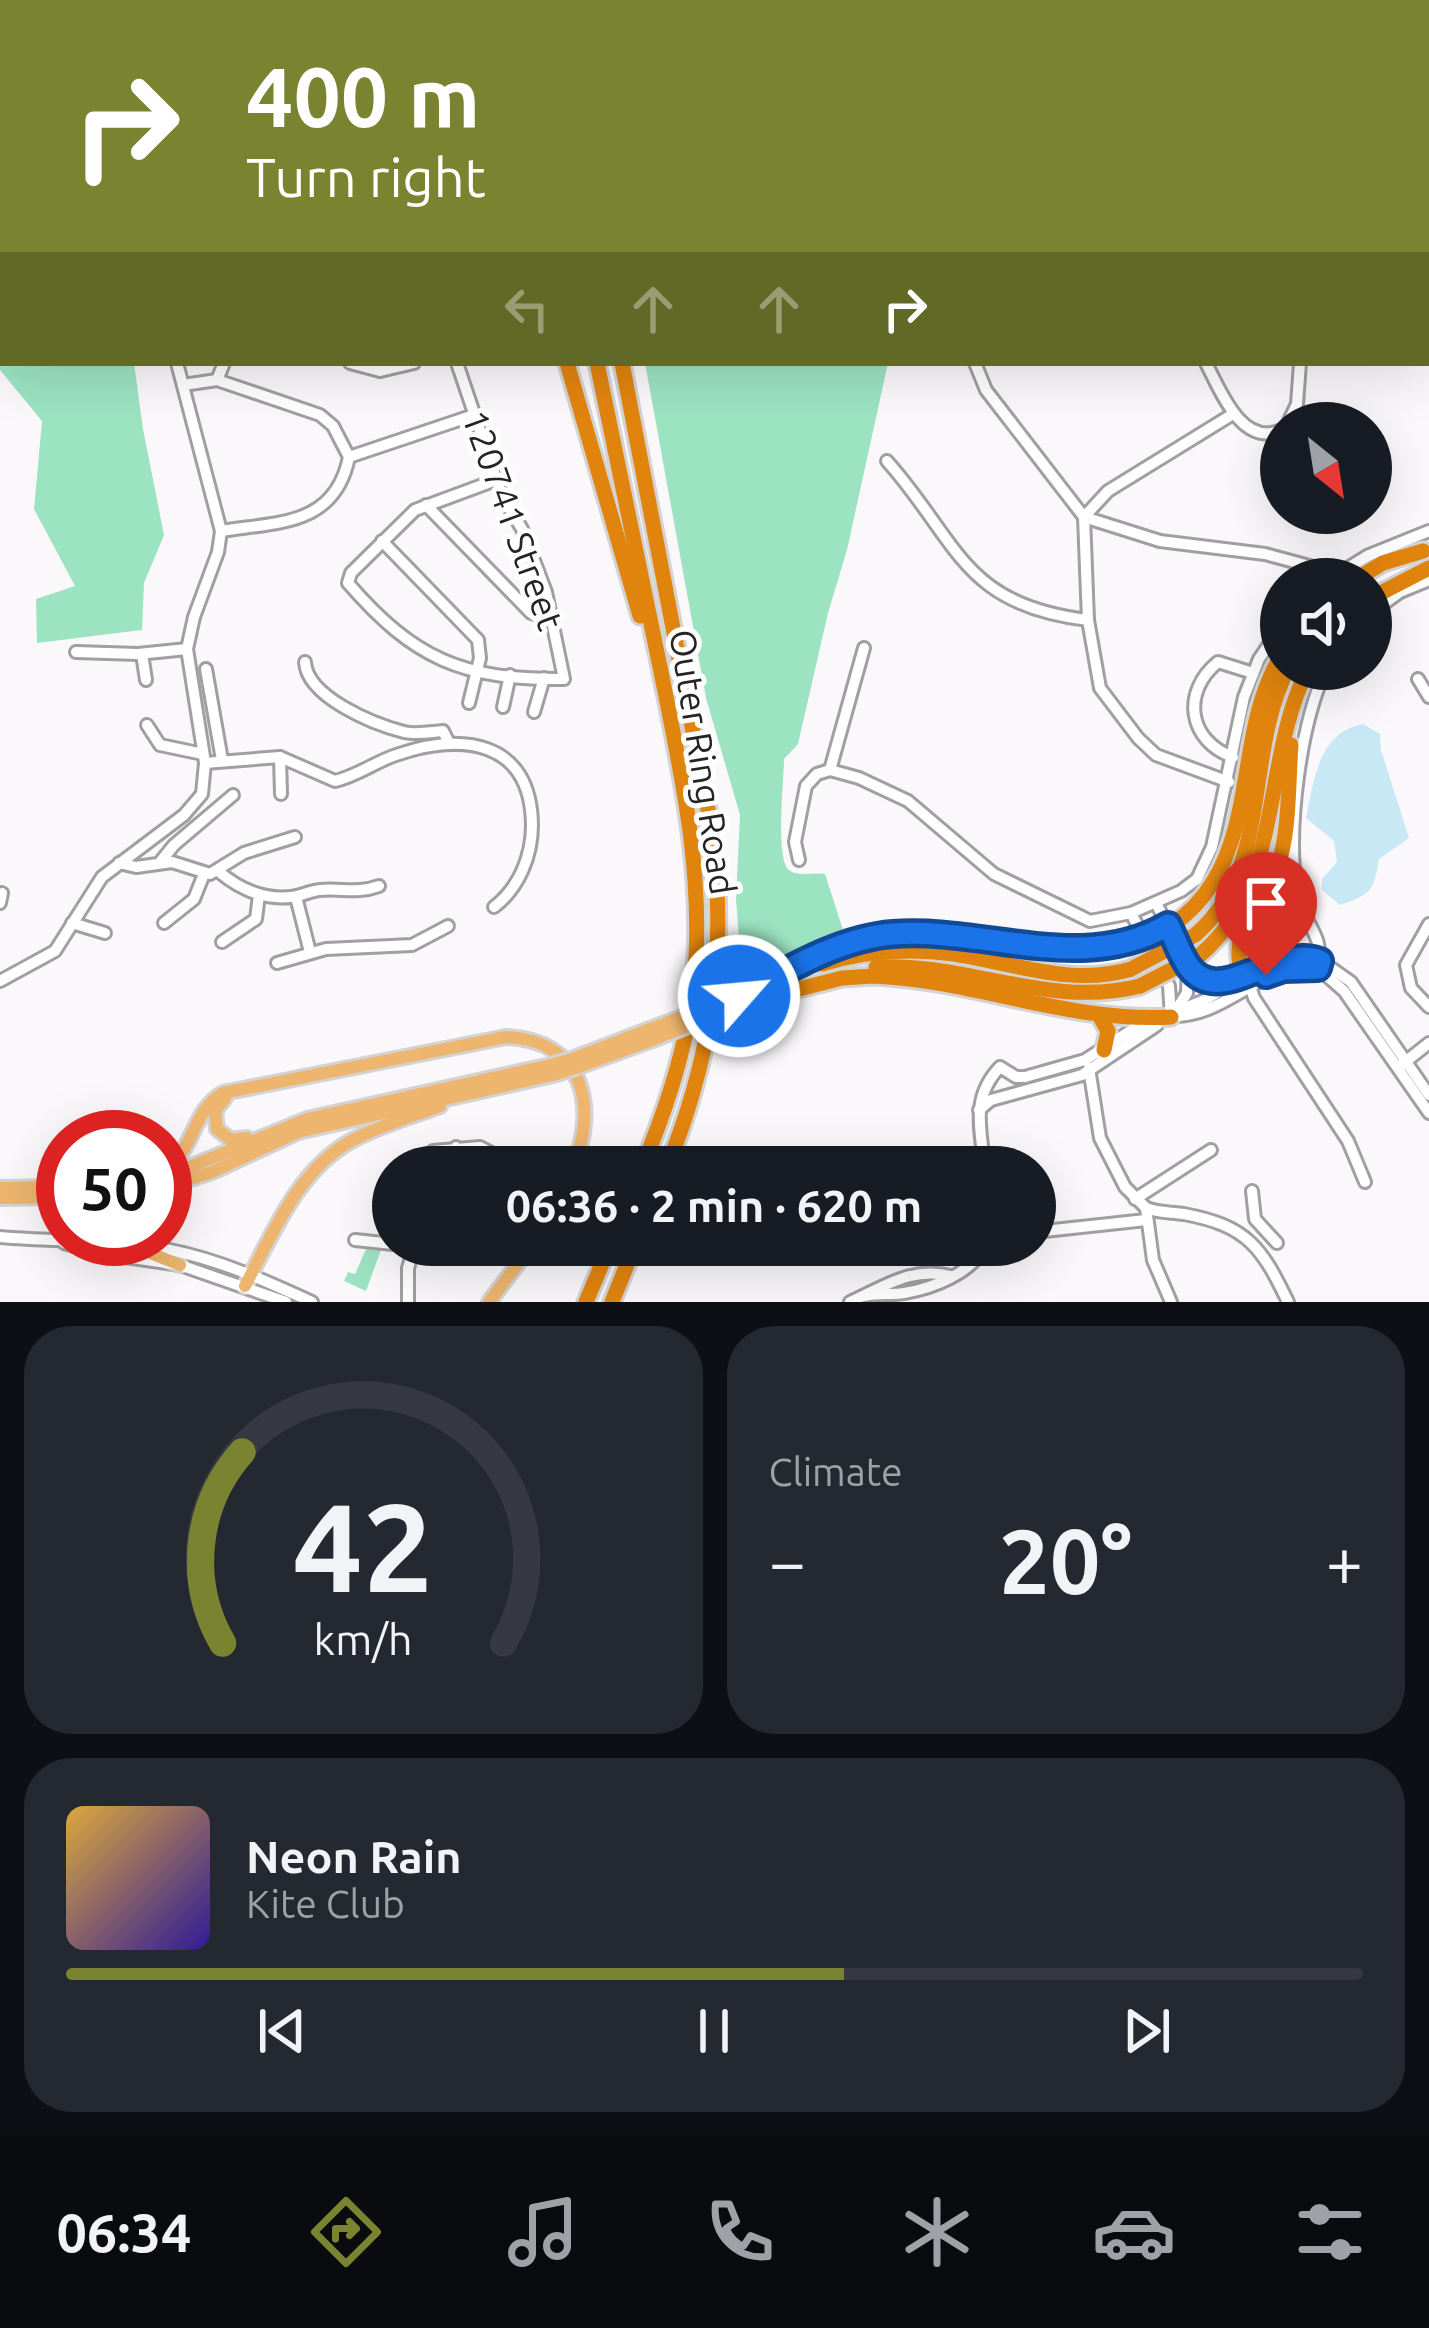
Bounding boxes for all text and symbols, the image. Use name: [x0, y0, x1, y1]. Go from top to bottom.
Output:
icon: right: [48, 48, 204, 204]
text: 400 m: [246, 49, 480, 143]
text: Turn right: [246, 147, 486, 207]
icon: left: [494, 276, 560, 342]
icon: ahead: [620, 276, 686, 342]
icon: ahead: [746, 276, 812, 342]
icon: right: [872, 276, 938, 342]
north arrow: [1260, 402, 1392, 534]
map controls: [1260, 402, 1392, 690]
street label: 120741 Street: [455, 404, 572, 635]
button: sound: [1260, 558, 1392, 690]
street label: Outer Ring Road: [662, 626, 745, 897]
pin: [1215, 852, 1317, 975]
icon: arrive: [1233, 870, 1299, 936]
position arrow: [676, 933, 802, 1059]
speed limit sign: 50: [36, 1110, 192, 1266]
text: 06:36 · 2 min · 620 m: [506, 1180, 922, 1231]
text: Climate: [769, 1450, 903, 1493]
text: 42: [293, 1476, 434, 1616]
text: 20°: [999, 1510, 1132, 1611]
text: −: [769, 1524, 806, 1598]
text: +: [1326, 1524, 1363, 1598]
text: km/h: [314, 1615, 413, 1663]
text: Neon Rain: [246, 1831, 461, 1882]
text: Kite Club: [246, 1882, 405, 1925]
icon: previous: [249, 1998, 315, 2064]
icon: pause: [681, 1998, 747, 2064]
icon: next: [1114, 1998, 1180, 2064]
icon: directions: [304, 2190, 388, 2274]
icon: music: [501, 2190, 585, 2274]
icon: phone: [698, 2190, 782, 2274]
icon: climate: [895, 2190, 979, 2274]
icon: car: [1092, 2190, 1176, 2274]
icon: filters: [1288, 2190, 1372, 2274]
text: 06:34: [56, 2202, 192, 2262]

